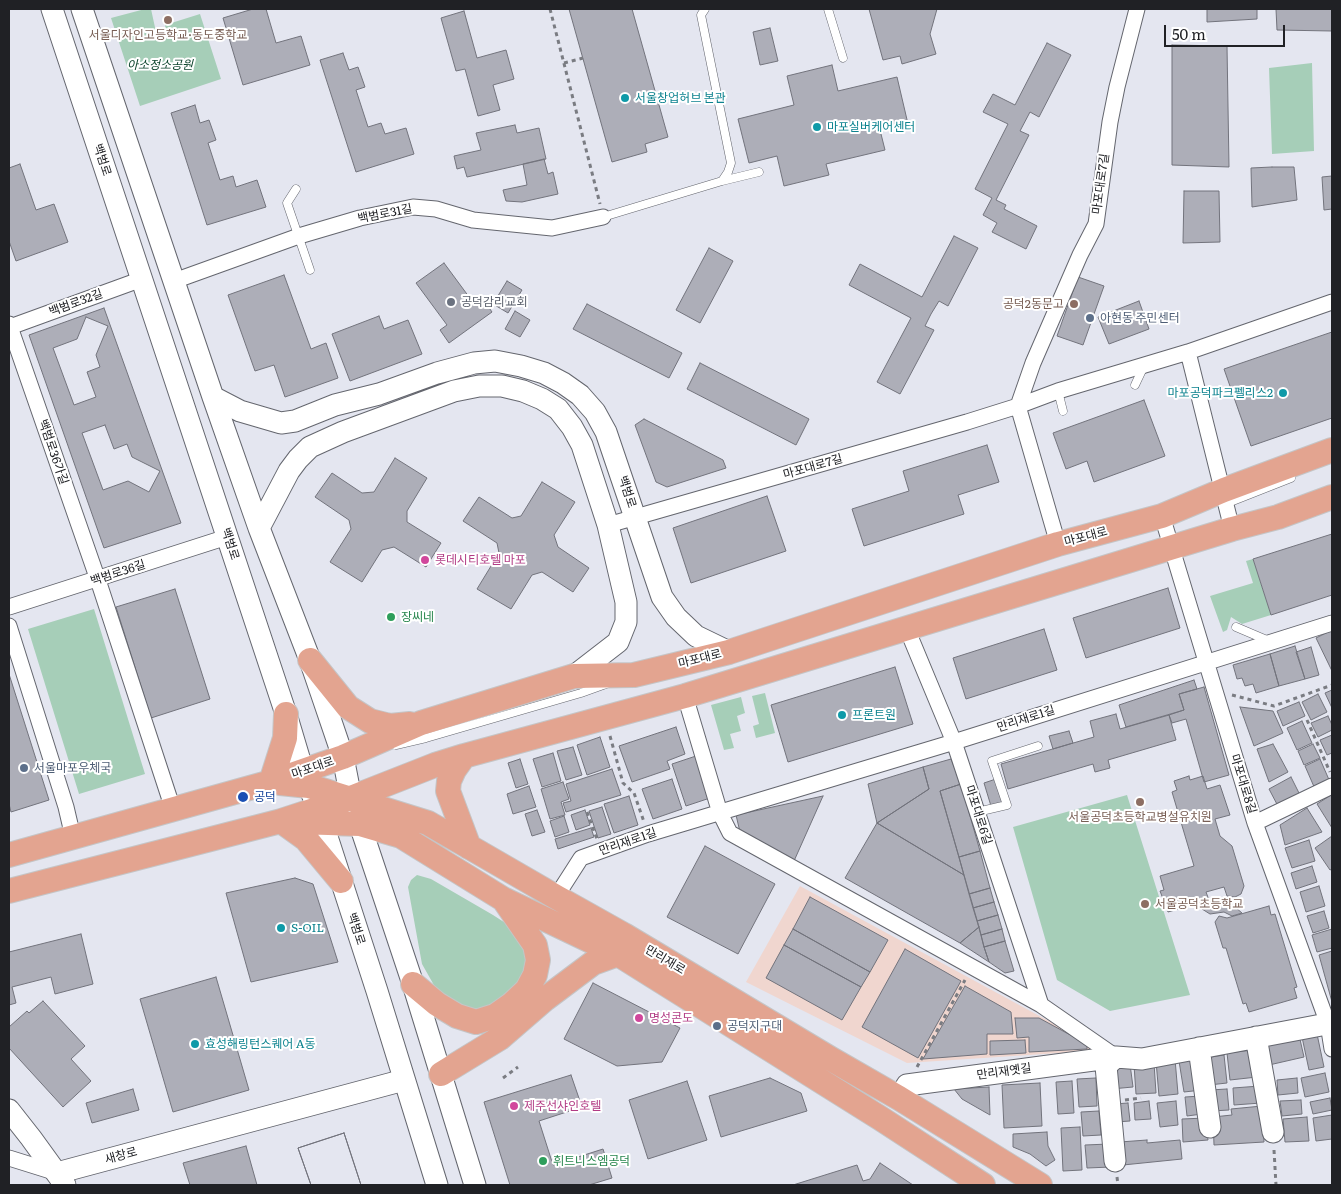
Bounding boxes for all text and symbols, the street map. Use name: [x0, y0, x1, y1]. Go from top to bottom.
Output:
marker: 서울디자인고등학교·동도중학교: [162, 14, 174, 26]
scale bar: [1166, 15, 1287, 47]
text: 50 m: [1172, 22, 1206, 45]
place label: 서울디자인고등학교·동도중학교: [89, 28, 247, 42]
park label: 아소정소공원: [127, 58, 193, 72]
place label: 서울창업허브 본관: [635, 91, 726, 105]
marker: 서울창업허브 본관: [619, 92, 631, 104]
place label: 마포실버케어센터: [827, 120, 915, 134]
marker: 마포실버케어센터: [811, 121, 823, 133]
street label: 백범로: [90, 142, 114, 178]
street label: 마포대로7길: [1090, 153, 1112, 215]
street label: 백범로31길: [356, 202, 414, 226]
street label: 백범로32길: [47, 287, 105, 319]
place label: 공덕감리교회: [461, 295, 527, 309]
marker: 공덕감리교회: [445, 296, 457, 308]
place label: 공덕2동문고: [1003, 297, 1064, 311]
marker: 공덕2동문고: [1068, 298, 1080, 310]
place label: 아현동 주민센터: [1100, 311, 1180, 325]
marker: 아현동 주민센터: [1084, 312, 1096, 324]
place label: 마포공덕파크펠리스2: [1168, 386, 1273, 400]
marker: 마포공덕파크펠리스2: [1277, 387, 1289, 399]
street label: 백범로36가길: [35, 417, 71, 487]
street label: 마포대로7길: [782, 452, 844, 482]
street label: 백범로: [615, 474, 639, 510]
street label: 마포대로: [1063, 524, 1109, 550]
street label: 백범로: [218, 526, 242, 562]
place label: 롯데시티호텔 마포: [435, 553, 526, 567]
marker: 롯데시티호텔 마포: [419, 554, 431, 566]
street label: 백범로36길: [89, 557, 147, 589]
place label: 장씨네: [401, 610, 434, 624]
marker: 장씨네: [385, 611, 397, 623]
street label: 마포대로: [677, 647, 723, 671]
street label: 만리재로1길: [995, 703, 1057, 735]
place label: 프론트원: [852, 708, 896, 722]
marker: 프론트원: [836, 709, 848, 721]
street label: 마포대로8길: [1227, 752, 1259, 816]
street label: 마포대로: [290, 754, 336, 782]
place label: 서울마포우체국: [34, 761, 111, 775]
marker: 서울마포우체국: [18, 762, 30, 774]
street label: 마포대로6길: [962, 783, 994, 847]
marker: 공덕: [236, 790, 250, 804]
place label: 공덕: [254, 790, 276, 804]
marker: 서울공덕초등학교병설유치원: [1134, 796, 1146, 808]
place label: 서울공덕초등학교병설유치원: [1068, 810, 1212, 824]
street label: 만리재로1길: [597, 825, 659, 859]
place label: 서울공덕초등학교: [1155, 897, 1243, 911]
marker: 서울공덕초등학교: [1139, 898, 1151, 910]
street label: 백범로: [344, 911, 368, 947]
place label: S-OIL: [291, 921, 324, 935]
marker: S-OIL: [275, 922, 287, 934]
street label: 만리재로: [642, 942, 688, 978]
place label: 명성콘도: [649, 1011, 693, 1025]
marker: 명성콘도: [633, 1012, 645, 1024]
place label: 공덕지구대: [727, 1019, 782, 1033]
marker: 공덕지구대: [711, 1020, 723, 1032]
place label: 효성해링턴스퀘어 A동: [205, 1037, 316, 1051]
marker: 효성해링턴스퀘어 A동: [189, 1038, 201, 1050]
street label: 만리재옛길: [976, 1061, 1032, 1083]
place label: 제주선샤인호텔: [524, 1099, 601, 1113]
marker: 제주선샤인호텔: [508, 1100, 520, 1112]
street label: 새창로: [103, 1145, 139, 1167]
place label: 휘트니스엠공덕: [553, 1154, 630, 1168]
marker: 휘트니스엠공덕: [537, 1155, 549, 1167]

